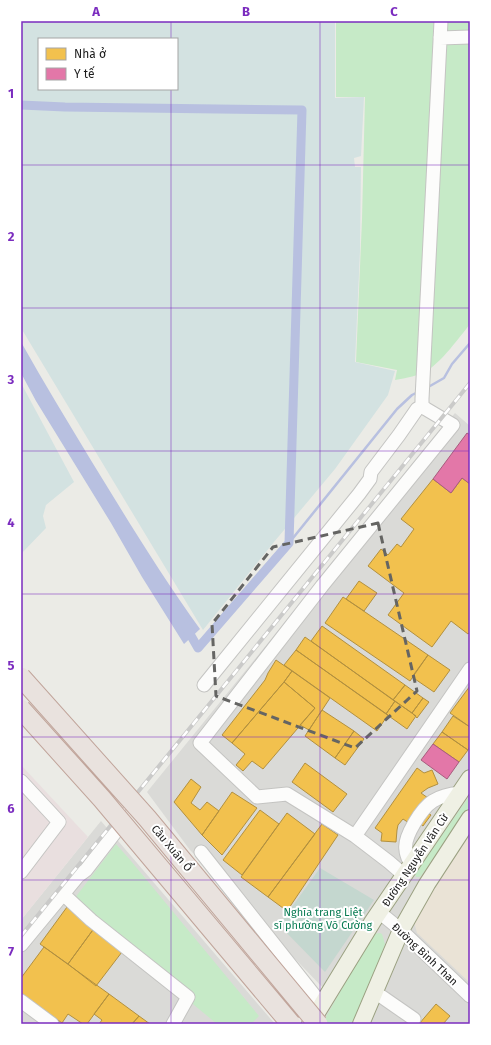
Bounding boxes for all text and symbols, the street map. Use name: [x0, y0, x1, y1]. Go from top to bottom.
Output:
text: A: [91, 4, 100, 19]
text: B: [242, 4, 250, 19]
text: C: [390, 4, 398, 19]
legend: [38, 38, 178, 90]
text: Nhà ở: [74, 47, 107, 61]
text: Y tế: [74, 66, 95, 81]
text: 1: [8, 86, 14, 101]
text: 2: [8, 229, 15, 244]
text: 3: [7, 372, 15, 387]
text: 4: [7, 515, 15, 530]
text: 5: [8, 658, 15, 673]
text: 6: [7, 801, 15, 816]
street label: Đường Nguyễn Văn Cừ: [380, 811, 452, 909]
street label: Cầu Xuân Ổ: [148, 821, 196, 874]
park label: Nghĩa trang Liệt sĩ phường Võ Cường: [274, 906, 372, 932]
street label: Đường Bình Than: [389, 920, 460, 988]
text: 7: [8, 944, 14, 959]

